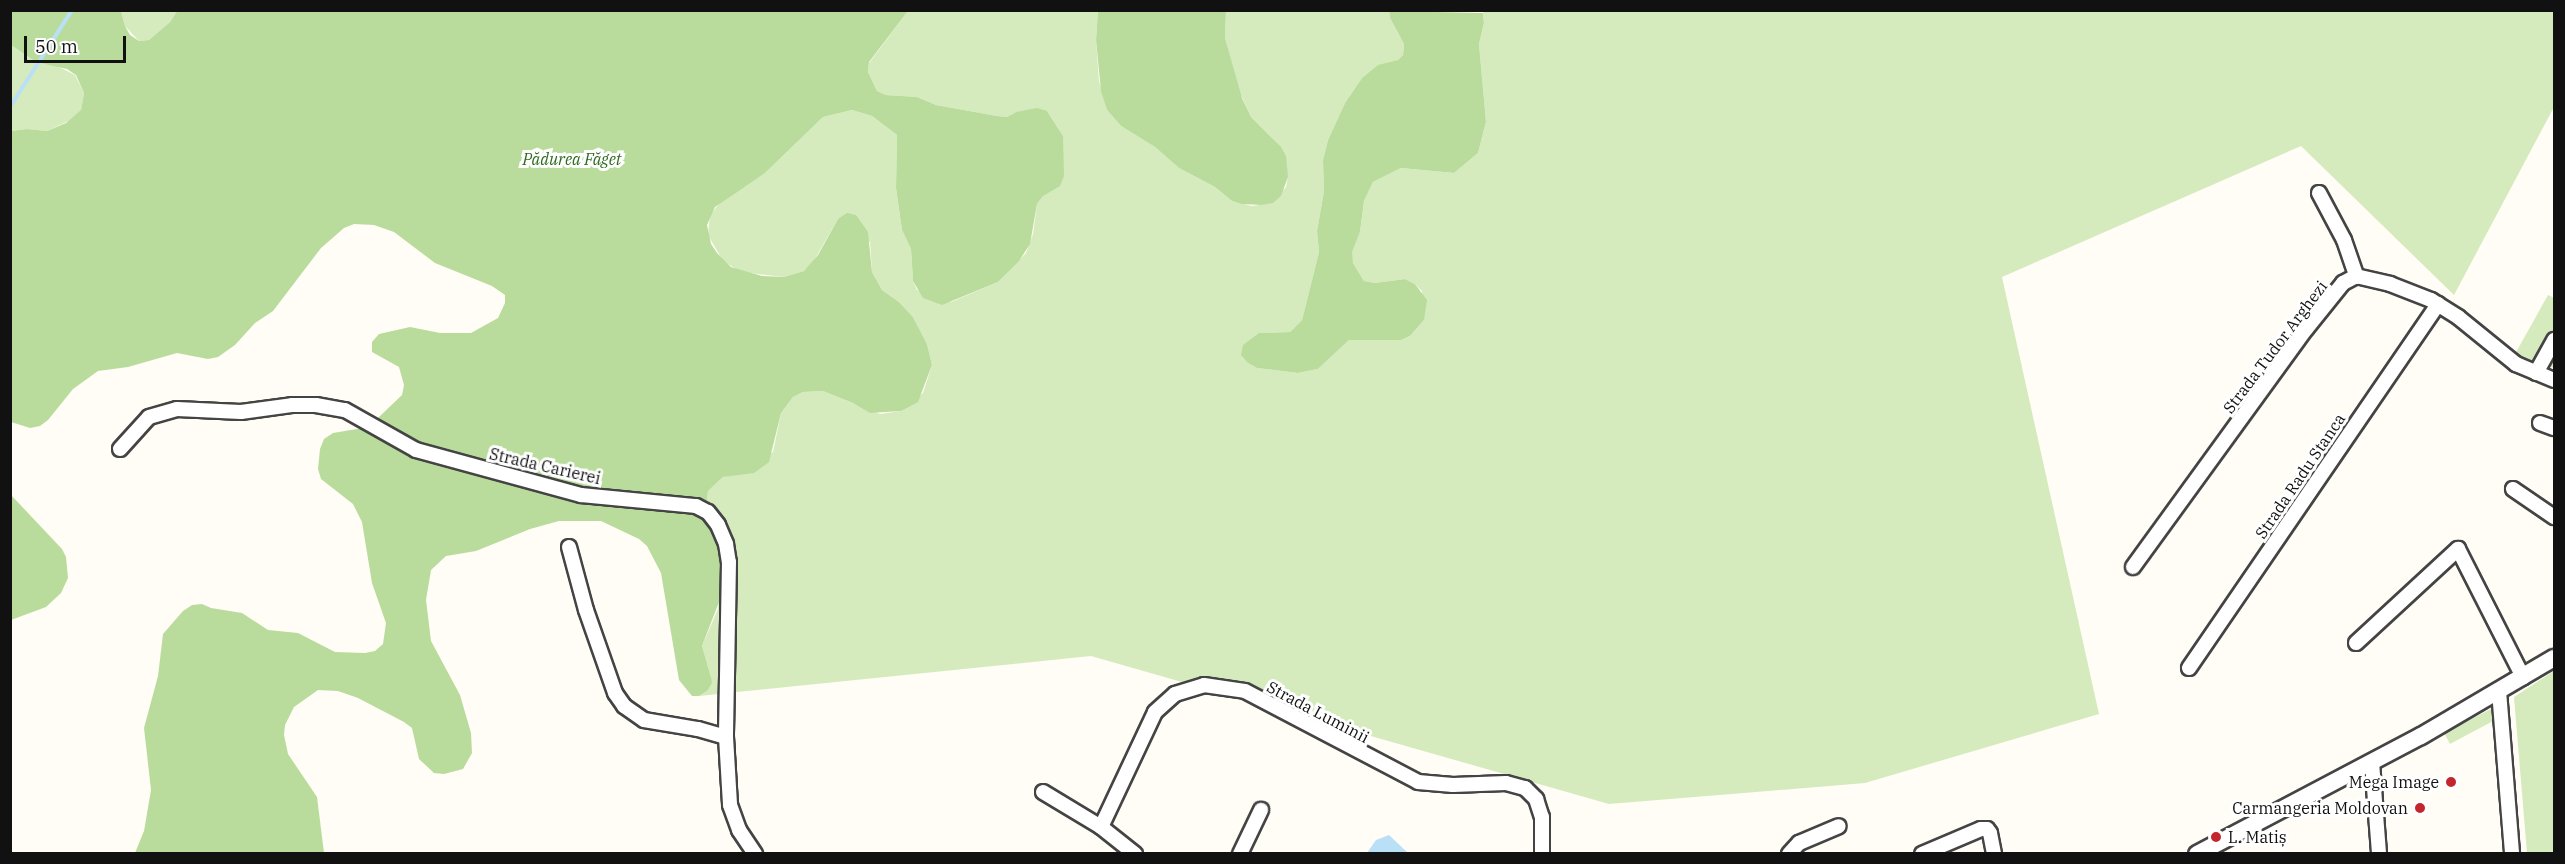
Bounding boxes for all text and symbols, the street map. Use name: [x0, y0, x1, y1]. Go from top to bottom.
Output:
scale bar: [27, 24, 129, 62]
text: 50 m: [35, 35, 78, 58]
park label: Pădurea Făget: [522, 149, 622, 169]
street label: Strada Tudor Arghezi: [2219, 277, 2331, 417]
street label: Strada Radu Stanca: [2251, 410, 2349, 542]
street label: Strada Carierei: [488, 444, 602, 488]
street label: Strada Luminii: [1264, 677, 1372, 747]
place label: Mega Image: [2349, 772, 2439, 792]
marker: Mega Image: [2444, 775, 2458, 789]
place label: Carmangeria Moldovan: [2232, 798, 2408, 818]
marker: Carmangeria Moldovan: [2413, 801, 2427, 815]
place label: L. Matiș: [2228, 827, 2287, 847]
marker: L. Matiș: [2209, 830, 2223, 844]

